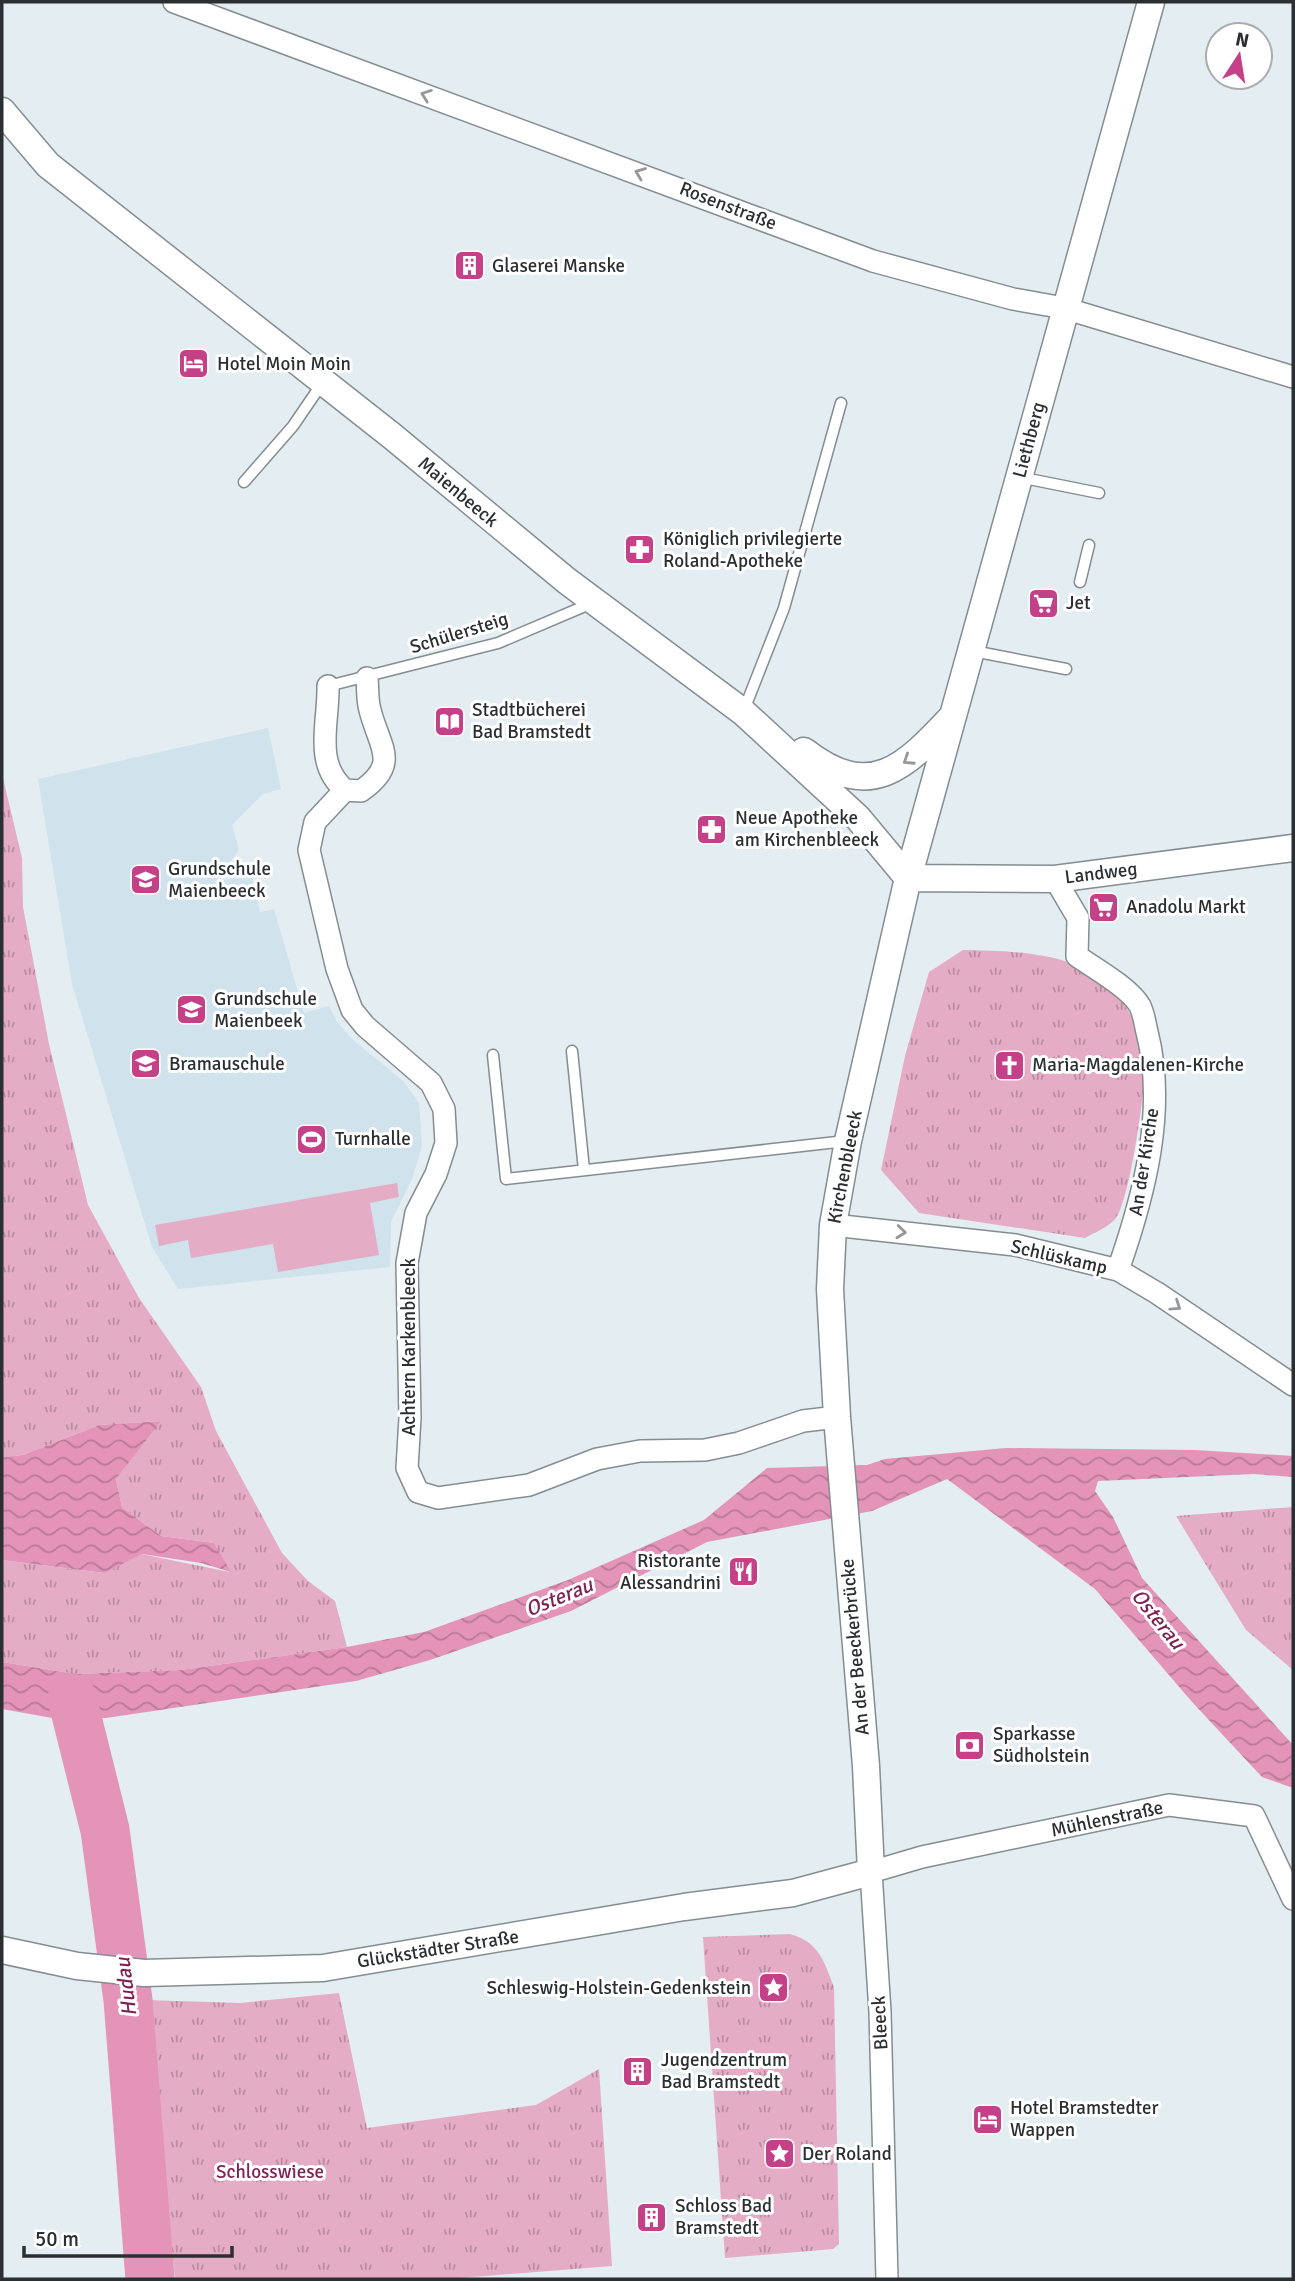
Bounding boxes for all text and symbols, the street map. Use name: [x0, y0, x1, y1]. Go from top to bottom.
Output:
north arrow: [1204, 21, 1274, 91]
text: N: [1233, 27, 1251, 53]
one-way arrow: [420, 90, 432, 104]
one-way arrow: [634, 167, 646, 181]
street label: Rosenstraße: [676, 177, 780, 235]
building icon: Glaserei Manske: [452, 249, 486, 283]
place label: Glaserei Manske: [492, 254, 625, 278]
hotel icon: Hotel Moin Moin: [177, 347, 211, 381]
place label: Hotel Moin Moin: [217, 352, 351, 376]
street label: Liethberg: [1007, 399, 1051, 481]
street label: Maienbeeck: [413, 451, 503, 533]
place label: Königlich privilegierte Roland-Apotheke: [663, 527, 842, 573]
pharmacy icon: Königlich privilegierte Roland-Apotheke: [623, 533, 657, 567]
supermarket icon: Jet: [1026, 586, 1060, 620]
place label: Jet: [1066, 591, 1091, 615]
street label: Schülersteig: [407, 607, 511, 659]
place label: Stadtbücherei Bad Bramstedt: [472, 698, 592, 744]
library icon: Stadtbücherei Bad Bramstedt: [432, 704, 466, 738]
one-way arrow: [903, 751, 916, 764]
place label: Neue Apotheke am Kirchenbleeck: [735, 806, 880, 852]
pharmacy icon: Neue Apotheke am Kirchenbleeck: [695, 812, 729, 846]
place label: Grundschule Maienbeeck: [168, 857, 271, 903]
street label: Landweg: [1063, 857, 1139, 889]
school or university icon: Grundschule Maienbeeck: [128, 863, 162, 897]
supermarket icon: Anadolu Markt: [1086, 890, 1120, 924]
place label: Anadolu Markt: [1126, 895, 1246, 919]
place label: Grundschule Maienbeek: [214, 987, 317, 1033]
school or university icon: Grundschule Maienbeek: [174, 993, 208, 1027]
school or university icon: Bramauschule: [129, 1047, 163, 1081]
church icon: Maria-Magdalenen-Kirche: [992, 1048, 1026, 1082]
place label: Bramauschule: [169, 1052, 285, 1076]
place label: Maria-Magdalenen-Kirche: [1032, 1053, 1244, 1077]
street label: An der Kirche: [1124, 1106, 1164, 1218]
street label: Kirchenbleeck: [822, 1108, 868, 1226]
sports icon: Turnhalle: [295, 1122, 329, 1156]
place label: Turnhalle: [335, 1127, 411, 1151]
one-way arrow: [895, 1225, 907, 1240]
street label: Schlüskamp: [1008, 1234, 1110, 1280]
street label: Achtern Karkenbleeck: [397, 1257, 421, 1436]
one-way arrow: [1168, 1298, 1181, 1310]
place label: Ristorante Alessandrini: [620, 1549, 721, 1595]
restaurant icon: Ristorante Alessandrini: [727, 1555, 761, 1589]
street label: An der Beeckerbrücke: [835, 1558, 875, 1736]
water label: Osterau: [521, 1571, 598, 1622]
water label: Osterau: [1126, 1583, 1191, 1656]
place label: Sparkasse Südholstein: [993, 1722, 1090, 1768]
bank icon: Sparkasse Südholstein: [953, 1728, 987, 1762]
street label: Mühlenstraße: [1049, 1795, 1165, 1843]
street label: Glückstädter Straße: [355, 1924, 521, 1974]
water label: Hudau: [109, 1955, 142, 2018]
place icon: Schleswig-Holstein-Gedenkstein: [757, 1971, 791, 2005]
place label: Schleswig-Holstein-Gedenkstein: [486, 1976, 751, 2000]
street label: Bleeck: [867, 1995, 893, 2051]
place label: Jugendzentrum Bad Bramstedt: [661, 2048, 787, 2094]
building icon: Jugendzentrum Bad Bramstedt: [621, 2054, 655, 2088]
place label: Hotel Bramstedter Wappen: [1010, 2096, 1158, 2142]
hotel icon: Hotel Bramstedter Wappen: [970, 2102, 1004, 2136]
place icon: Der Roland: [762, 2137, 796, 2171]
place label: Der Roland: [802, 2142, 892, 2166]
park label: Schlosswiese: [216, 2160, 324, 2184]
place label: Schloss Bad Bramstedt: [675, 2194, 772, 2240]
building icon: Schloss Bad Bramstedt: [635, 2200, 669, 2234]
scale bar: [24, 2214, 233, 2258]
text: 50 m: [35, 2226, 79, 2252]

